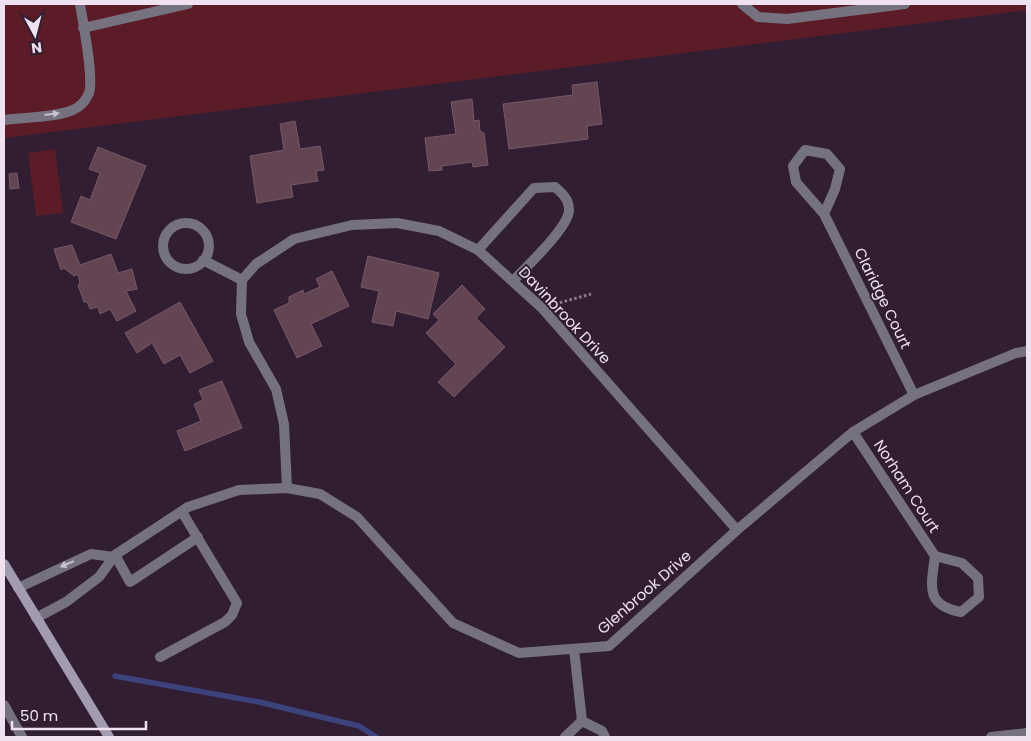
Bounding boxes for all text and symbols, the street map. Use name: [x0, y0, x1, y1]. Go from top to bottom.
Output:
north arrow: [10, 10, 60, 60]
text: N: [30, 37, 43, 58]
one-way arrow: [44, 110, 60, 118]
street label: Claridge Court: [849, 244, 917, 352]
street label: Davinbrook Drive: [514, 261, 616, 369]
street label: Norham Court: [869, 436, 945, 536]
street label: Glenbrook Drive: [592, 545, 696, 639]
one-way arrow: [59, 560, 74, 568]
scale bar: [12, 698, 146, 730]
text: 50 m: [20, 705, 58, 726]

